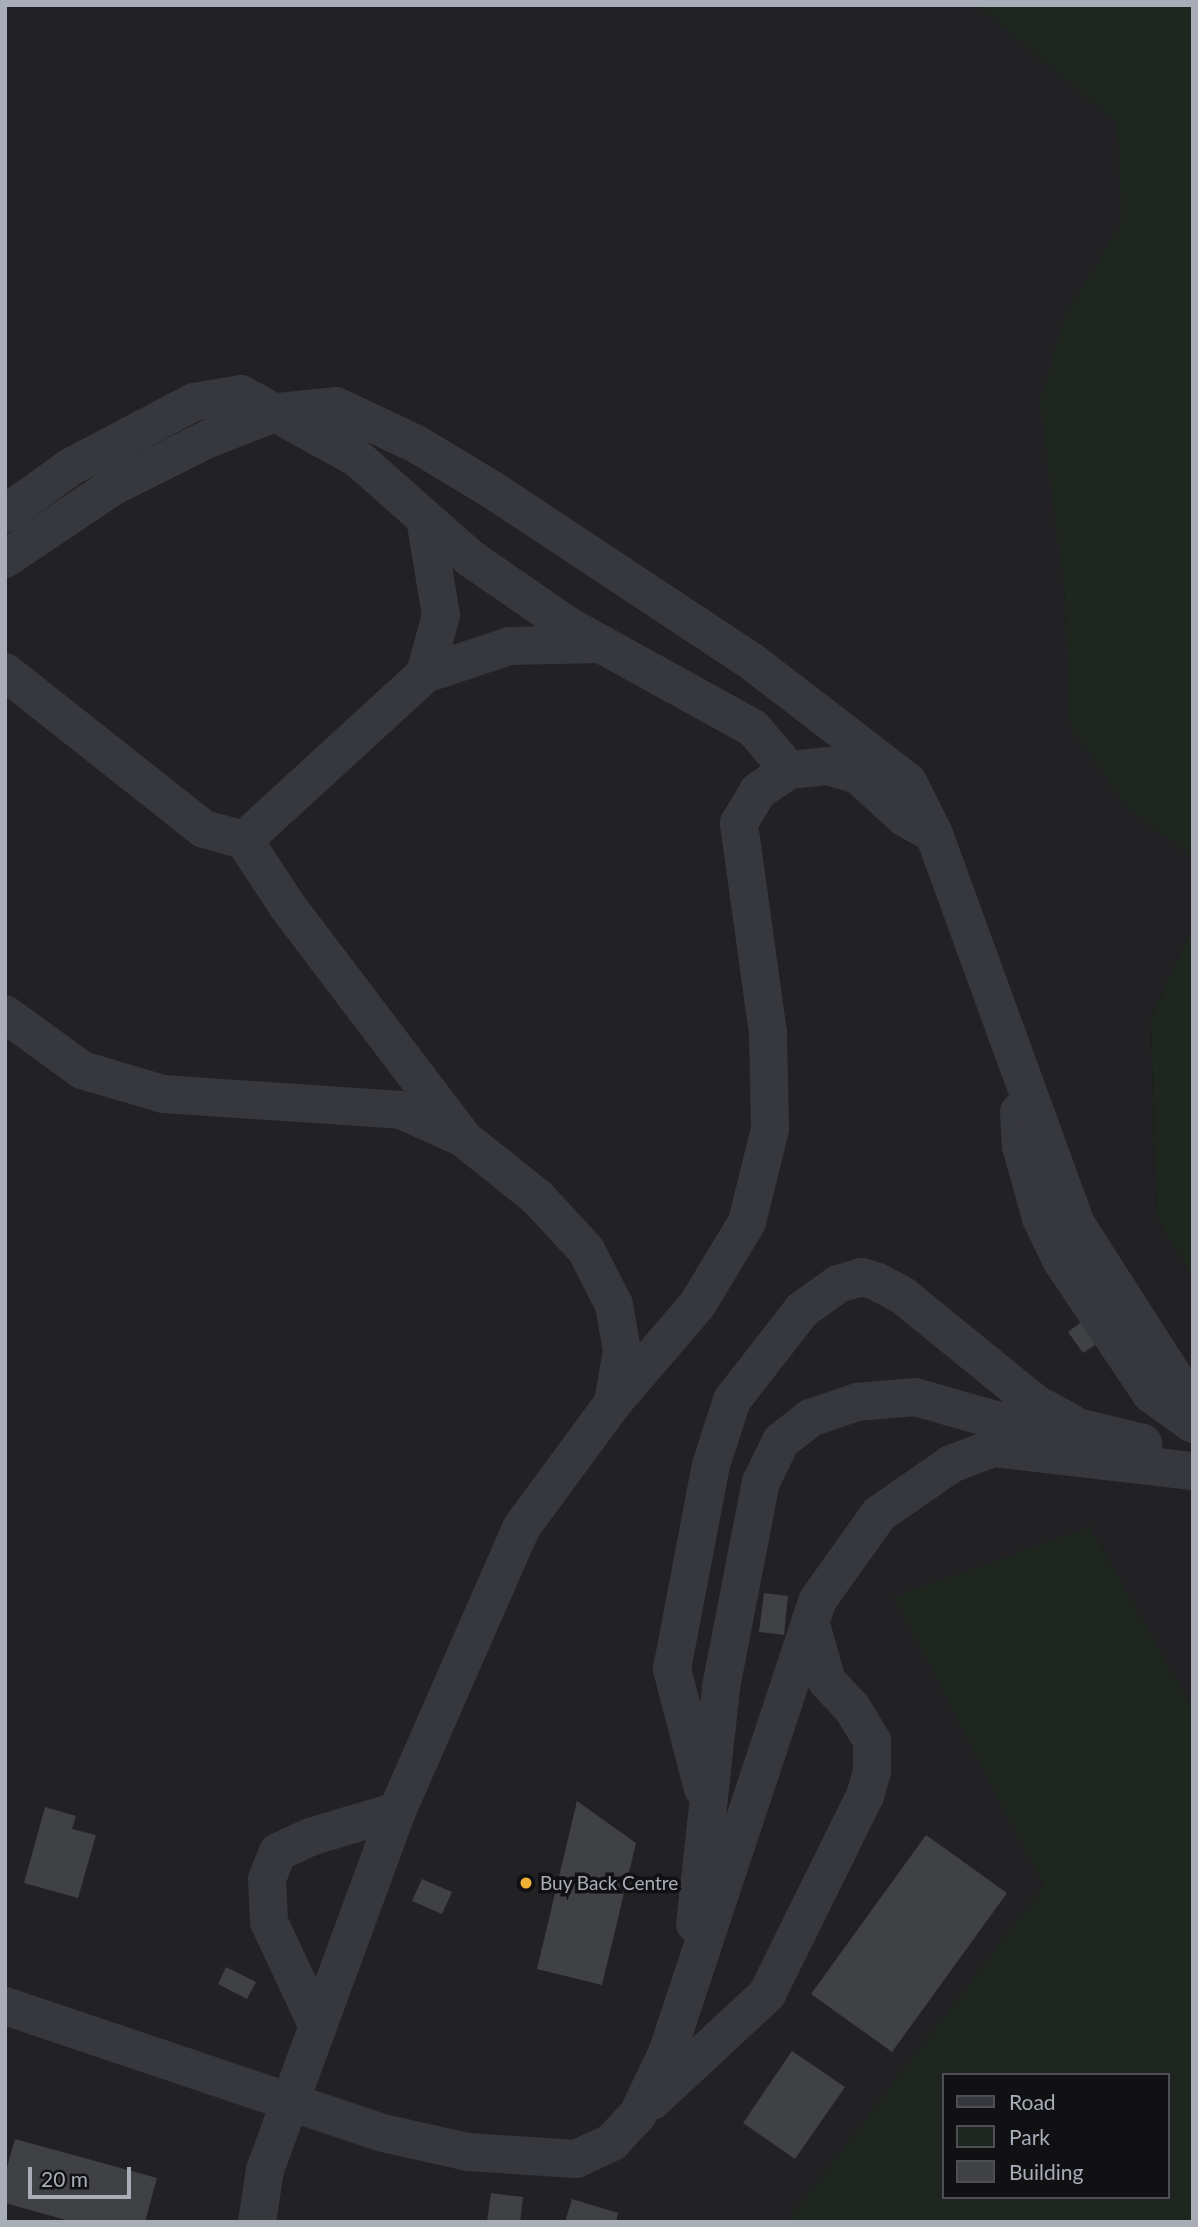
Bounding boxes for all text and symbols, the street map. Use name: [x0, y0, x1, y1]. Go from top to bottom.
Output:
place label: Buy Back Centre: [540, 1872, 679, 1894]
marker: Buy Back Centre: [518, 1875, 534, 1891]
legend: [942, 2073, 1170, 2199]
text: Road: [1009, 2089, 1056, 2114]
text: Park: [1009, 2124, 1050, 2149]
scale bar: [32, 2154, 135, 2198]
text: Building: [1009, 2159, 1084, 2184]
text: 20 m: [41, 2166, 88, 2191]

